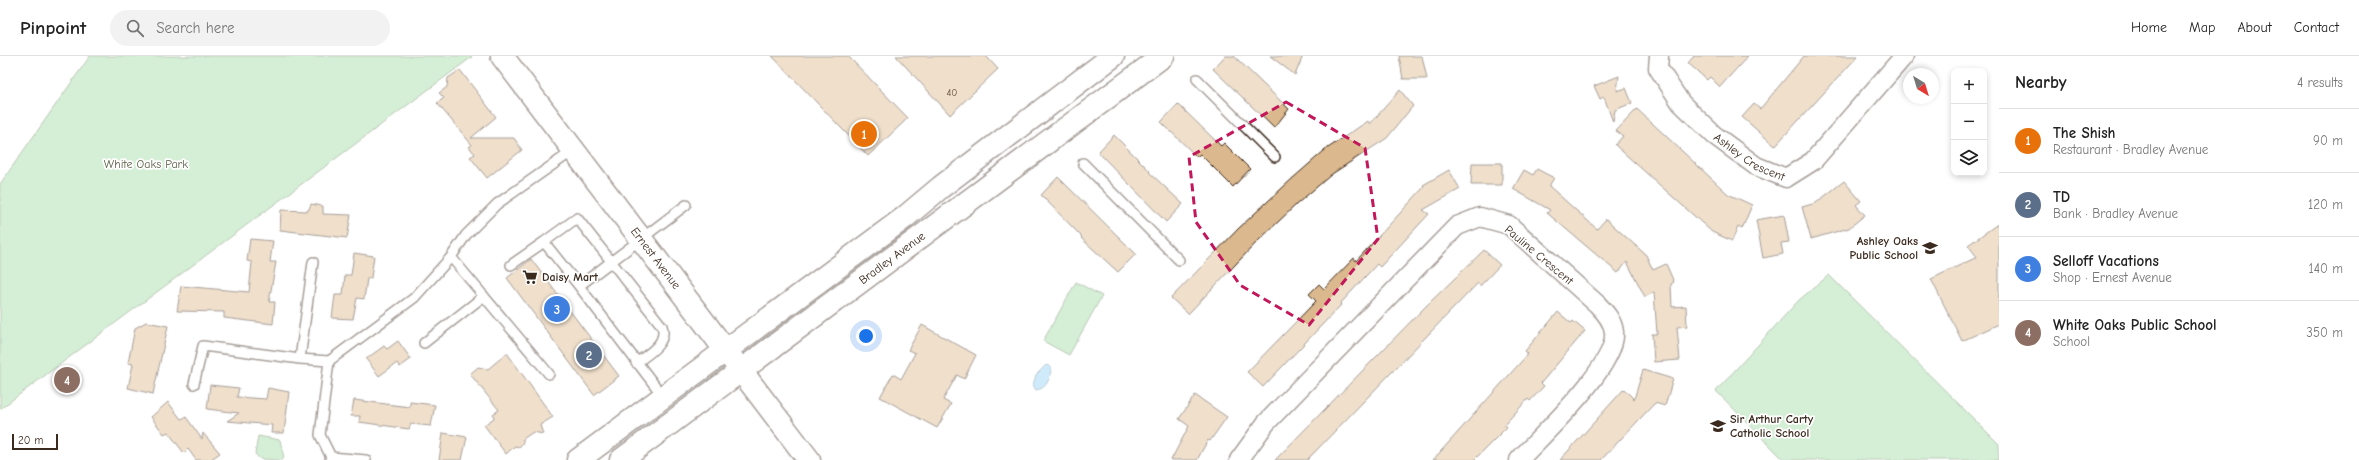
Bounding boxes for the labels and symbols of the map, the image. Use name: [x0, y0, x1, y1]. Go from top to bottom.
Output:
north arrow: [1903, 68, 1939, 104]
house number: 40: [947, 87, 957, 99]
pin: 1: [851, 119, 877, 149]
street label: Ashley Crescent: [1711, 130, 1787, 184]
park label: White Oaks Park: [104, 157, 188, 171]
street label: Pauline Crescent: [1502, 222, 1577, 288]
street label: Ernest Avenue: [628, 225, 684, 292]
street label: Bradley Avenue: [856, 229, 928, 287]
place label: Ashley Oaks Public School: [1849, 234, 1918, 262]
school or university icon: Ashley Oaks Public School: [1921, 239, 1939, 257]
supermarket icon: Daisy Mart: [521, 268, 539, 286]
place label: Daisy Mart: [542, 270, 599, 284]
pin: 3: [544, 294, 570, 324]
your location: [856, 326, 876, 346]
pin: 2: [576, 340, 602, 370]
pin: 4: [54, 365, 80, 395]
place label: Sir Arthur Carty Catholic School: [1730, 412, 1814, 440]
school or university icon: Sir Arthur Carty Catholic School: [1709, 417, 1727, 435]
scale bar: [12, 432, 58, 451]

